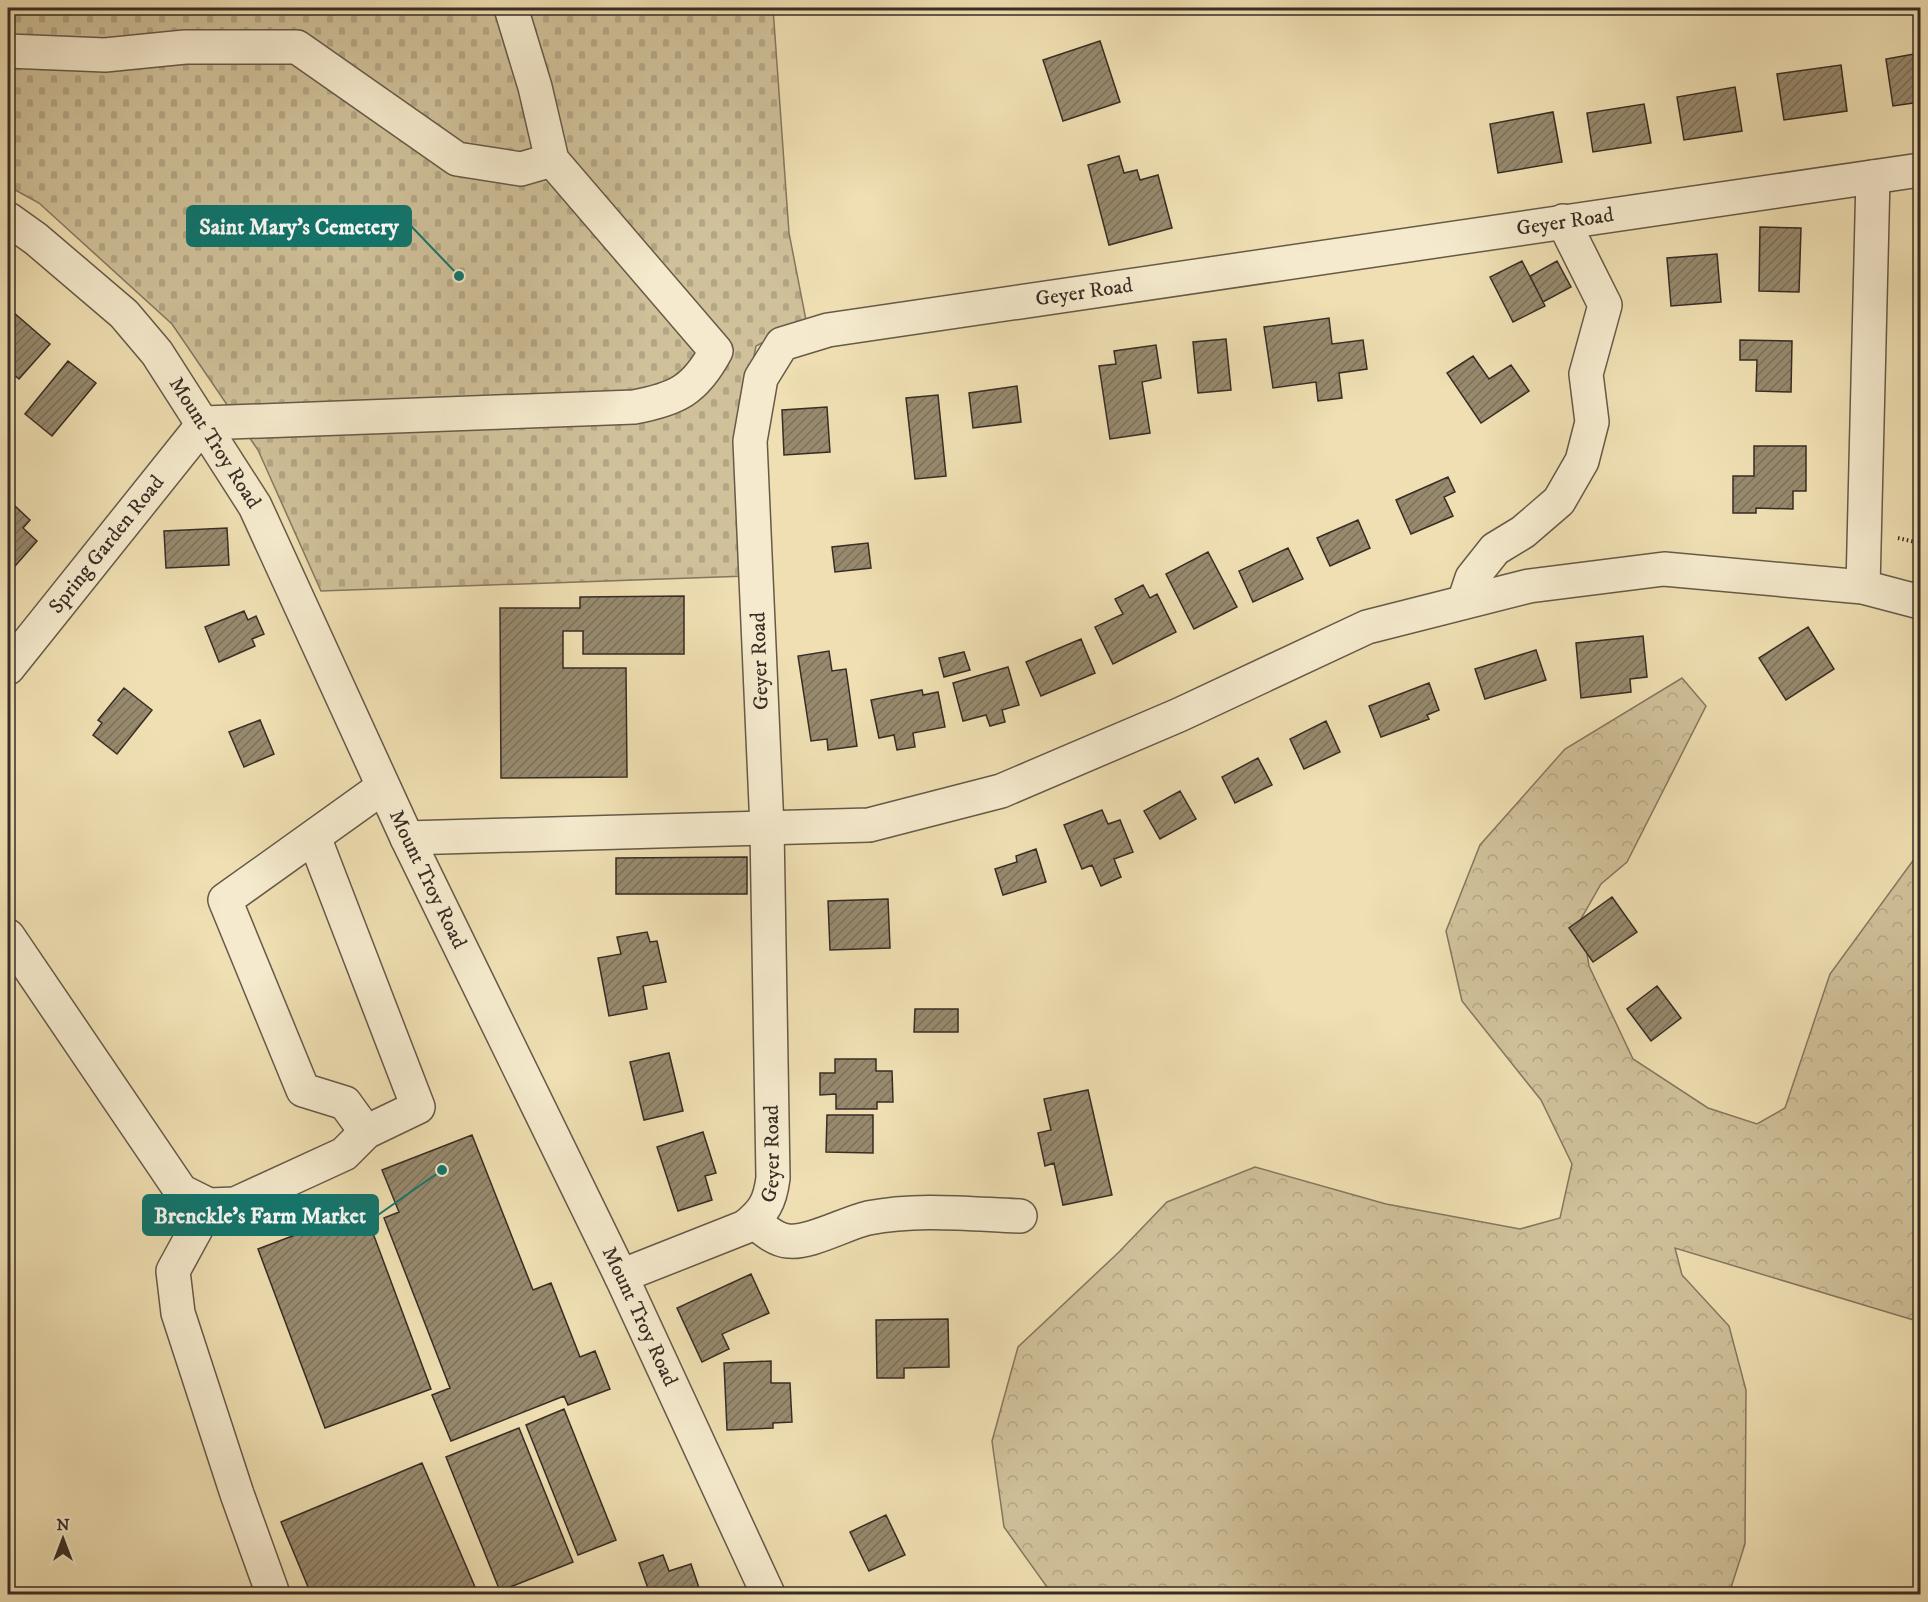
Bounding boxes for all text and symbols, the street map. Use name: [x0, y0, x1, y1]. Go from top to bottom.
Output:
street label: Geyer Road: [1515, 202, 1616, 242]
callout: Saint Mary's Cemetery: [187, 206, 411, 246]
text: Saint Mary's Cemetery: [199, 214, 399, 241]
street label: Geyer Road: [1034, 272, 1135, 312]
street label: Mount Troy Road: [163, 372, 267, 514]
street label: Spring Garden Road: [43, 470, 170, 619]
street label: Geyer Road: [745, 611, 775, 710]
street label: Mount Troy Road: [383, 806, 472, 953]
street label: Geyer Road: [755, 1104, 786, 1206]
callout: Brenckle's Farm Market: [143, 1195, 378, 1235]
text: Brenckle's Farm Market: [154, 1203, 366, 1230]
street label: Mount Troy Road: [596, 1242, 683, 1391]
north arrow: [33, 1509, 93, 1569]
text: N: [56, 1515, 70, 1535]

